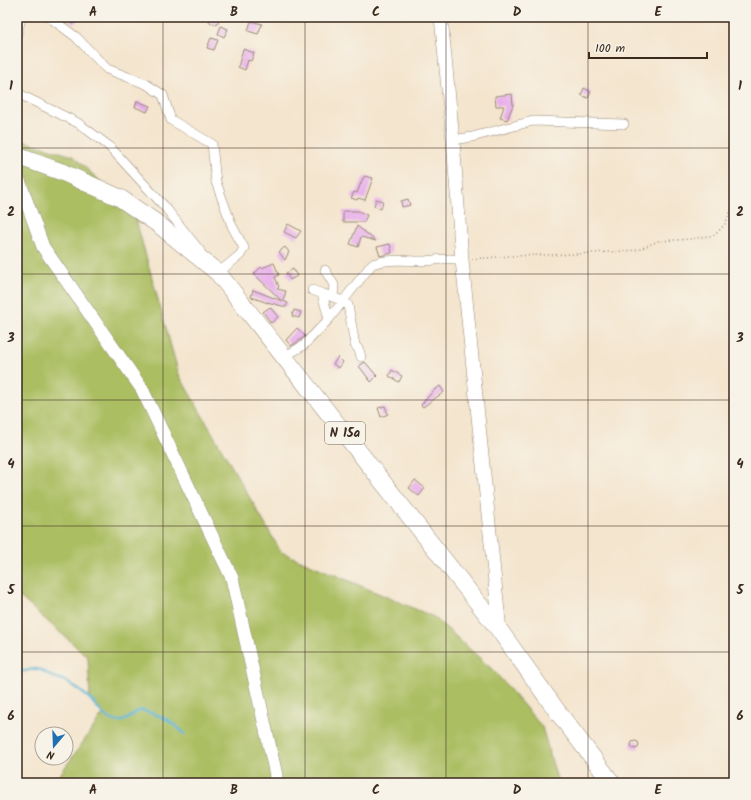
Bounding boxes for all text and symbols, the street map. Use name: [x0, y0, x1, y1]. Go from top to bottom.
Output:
text: A: [89, 2, 97, 23]
text: B: [230, 2, 238, 23]
text: C: [372, 2, 380, 23]
text: D: [513, 2, 522, 23]
text: E: [654, 2, 662, 23]
scale bar: [589, 34, 707, 60]
text: 100 m: [595, 39, 626, 58]
text: 1: [9, 76, 13, 97]
text: 1: [738, 76, 742, 97]
text: 2: [7, 202, 15, 223]
text: 2: [736, 202, 744, 223]
text: 3: [6, 328, 15, 349]
text: 3: [735, 328, 744, 349]
road number: N 15a: [325, 422, 365, 444]
text: 4: [7, 454, 15, 475]
text: 4: [736, 454, 744, 475]
text: 5: [7, 580, 16, 601]
text: 5: [736, 580, 745, 601]
text: 6: [7, 706, 15, 727]
text: 6: [736, 706, 744, 727]
north arrow: [34, 726, 74, 766]
text: N: [45, 745, 57, 764]
text: A: [89, 780, 97, 800]
text: B: [230, 780, 238, 800]
text: C: [372, 780, 380, 800]
text: D: [513, 780, 522, 800]
text: E: [654, 780, 662, 800]

